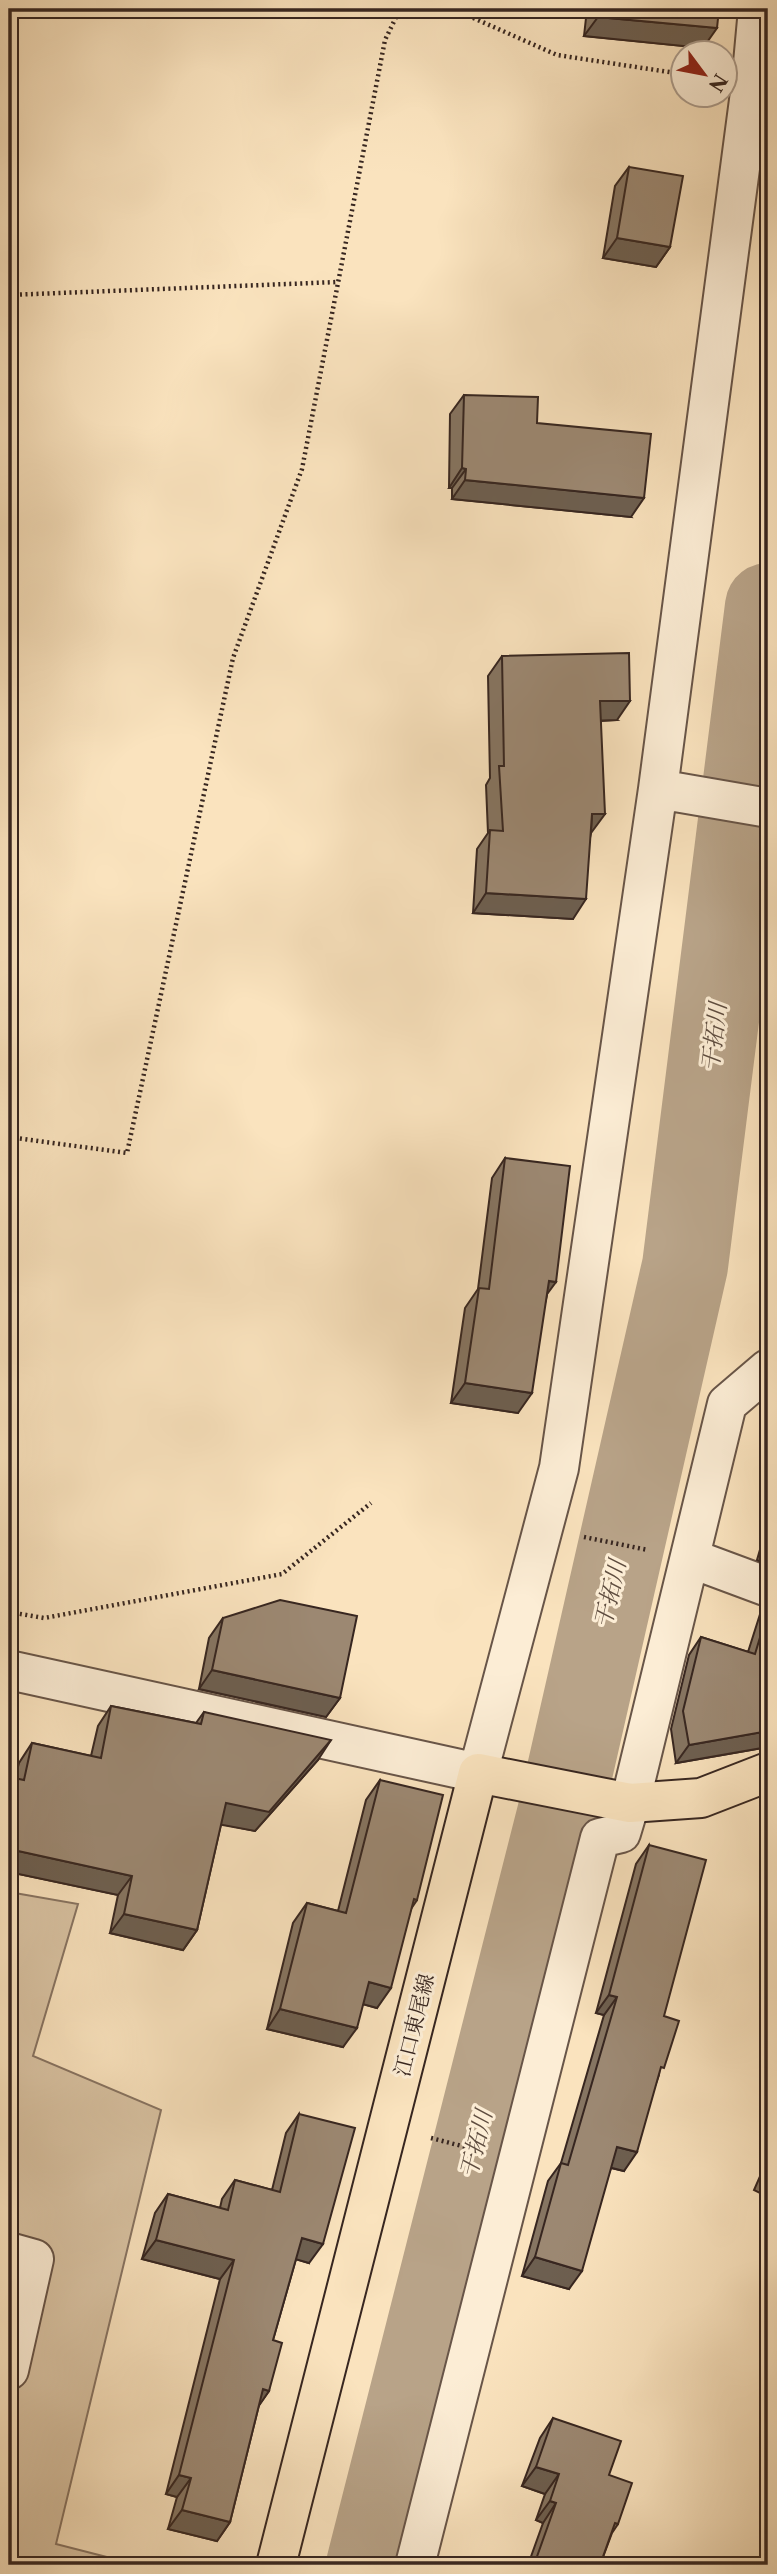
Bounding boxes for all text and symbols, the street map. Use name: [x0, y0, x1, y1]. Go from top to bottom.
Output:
north arrow: [668, 38, 738, 108]
text: N: [704, 70, 732, 96]
water label: 干拓川: [696, 998, 732, 1073]
water label: 干拓川: [589, 1554, 632, 1631]
street label: 江口東尾線: [389, 1971, 439, 2079]
water label: 干拓川: [454, 2104, 499, 2181]

